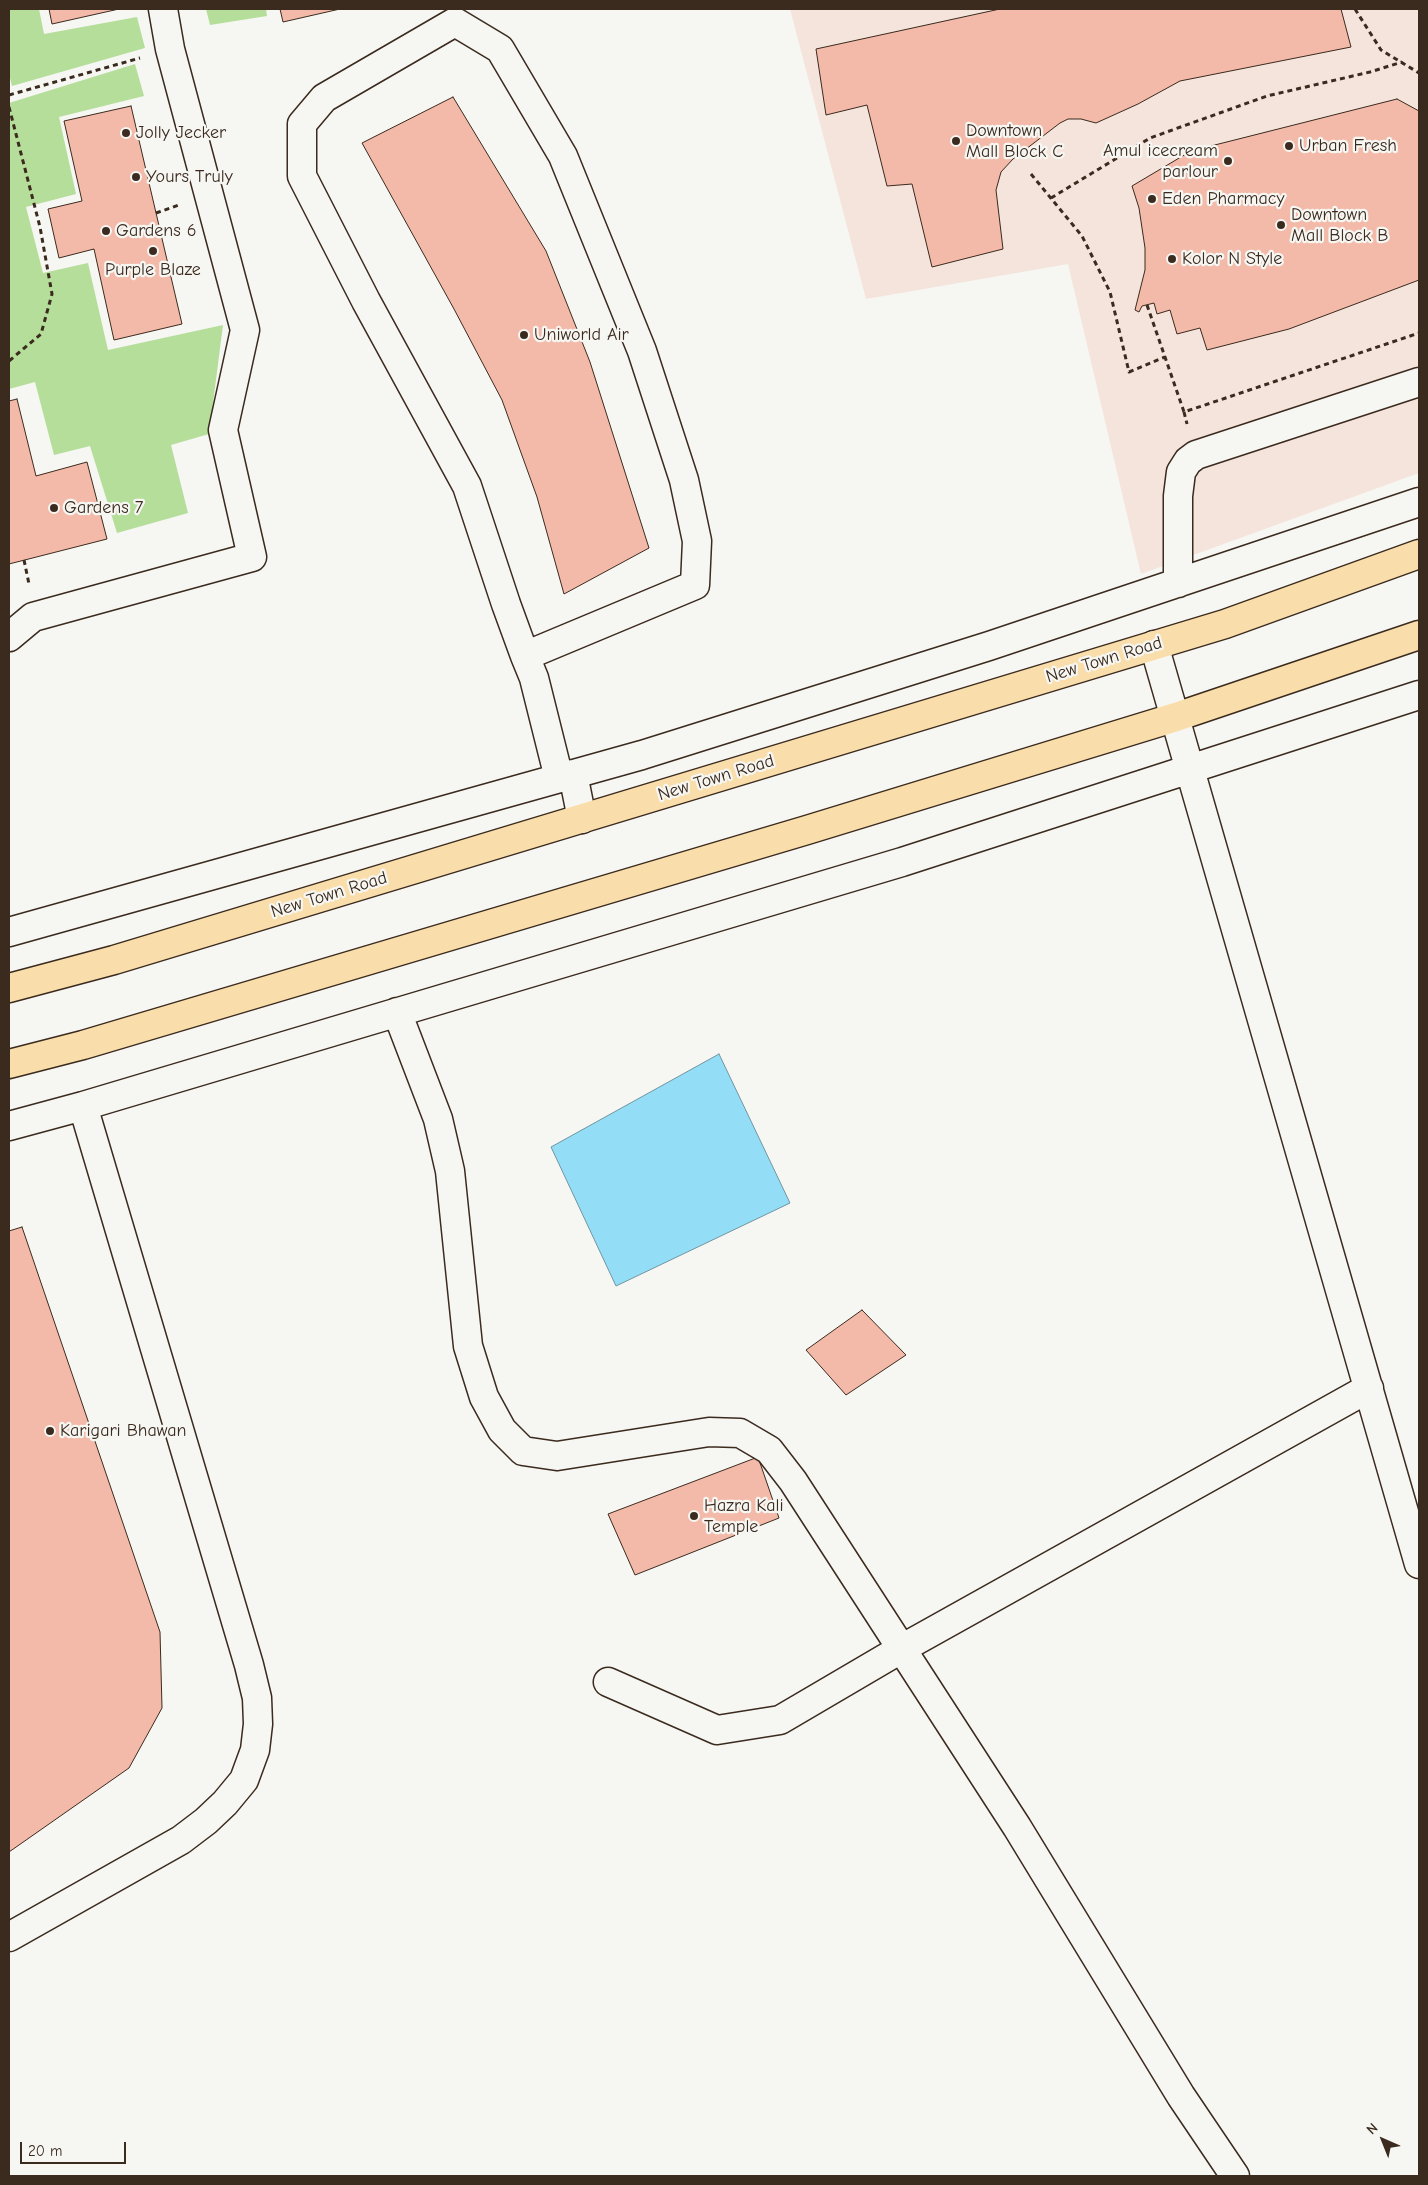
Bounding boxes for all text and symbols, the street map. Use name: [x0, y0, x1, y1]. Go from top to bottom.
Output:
place label: Downtown Mall Block C: [966, 120, 1063, 162]
place label: Jolly Jecker: [136, 122, 226, 144]
marker: Jolly Jecker: [120, 127, 132, 139]
marker: Downtown Mall Block C: [950, 135, 962, 147]
place label: Urban Fresh: [1299, 135, 1397, 157]
place label: Amul icecream parlour: [1103, 140, 1218, 182]
marker: Urban Fresh: [1283, 140, 1295, 152]
marker: Amul icecream parlour: [1222, 155, 1234, 167]
place label: Yours Truly: [146, 166, 233, 188]
marker: Yours Truly: [130, 171, 142, 183]
place label: Eden Pharmacy: [1162, 188, 1284, 210]
marker: Eden Pharmacy: [1146, 193, 1158, 205]
place label: Downtown Mall Block B: [1291, 204, 1388, 246]
marker: Downtown Mall Block B: [1275, 219, 1287, 231]
place label: Gardens 6: [116, 220, 197, 242]
marker: Gardens 6: [100, 225, 112, 237]
marker: Purple Blaze: [147, 245, 159, 257]
place label: Kolor N Style: [1182, 248, 1282, 270]
marker: Kolor N Style: [1166, 253, 1178, 265]
place label: Purple Blaze: [105, 259, 201, 281]
place label: Uniworld Air: [534, 324, 629, 346]
marker: Uniworld Air: [518, 329, 530, 341]
place label: Gardens 7: [64, 497, 143, 519]
marker: Gardens 7: [48, 502, 60, 514]
street label: New Town Road: [1043, 632, 1165, 688]
street label: New Town Road: [655, 750, 777, 806]
street label: New Town Road: [268, 867, 390, 923]
place label: Karigari Bhawan: [60, 1420, 186, 1442]
marker: Karigari Bhawan: [44, 1425, 56, 1437]
place label: Hazra Kali Temple: [704, 1495, 784, 1538]
marker: Hazra Kali Temple: [688, 1510, 700, 1522]
north arrow: [1358, 2115, 1408, 2165]
text: N: [1363, 2120, 1381, 2138]
scale bar: [22, 2132, 129, 2164]
text: 20 m: [28, 2142, 62, 2160]

